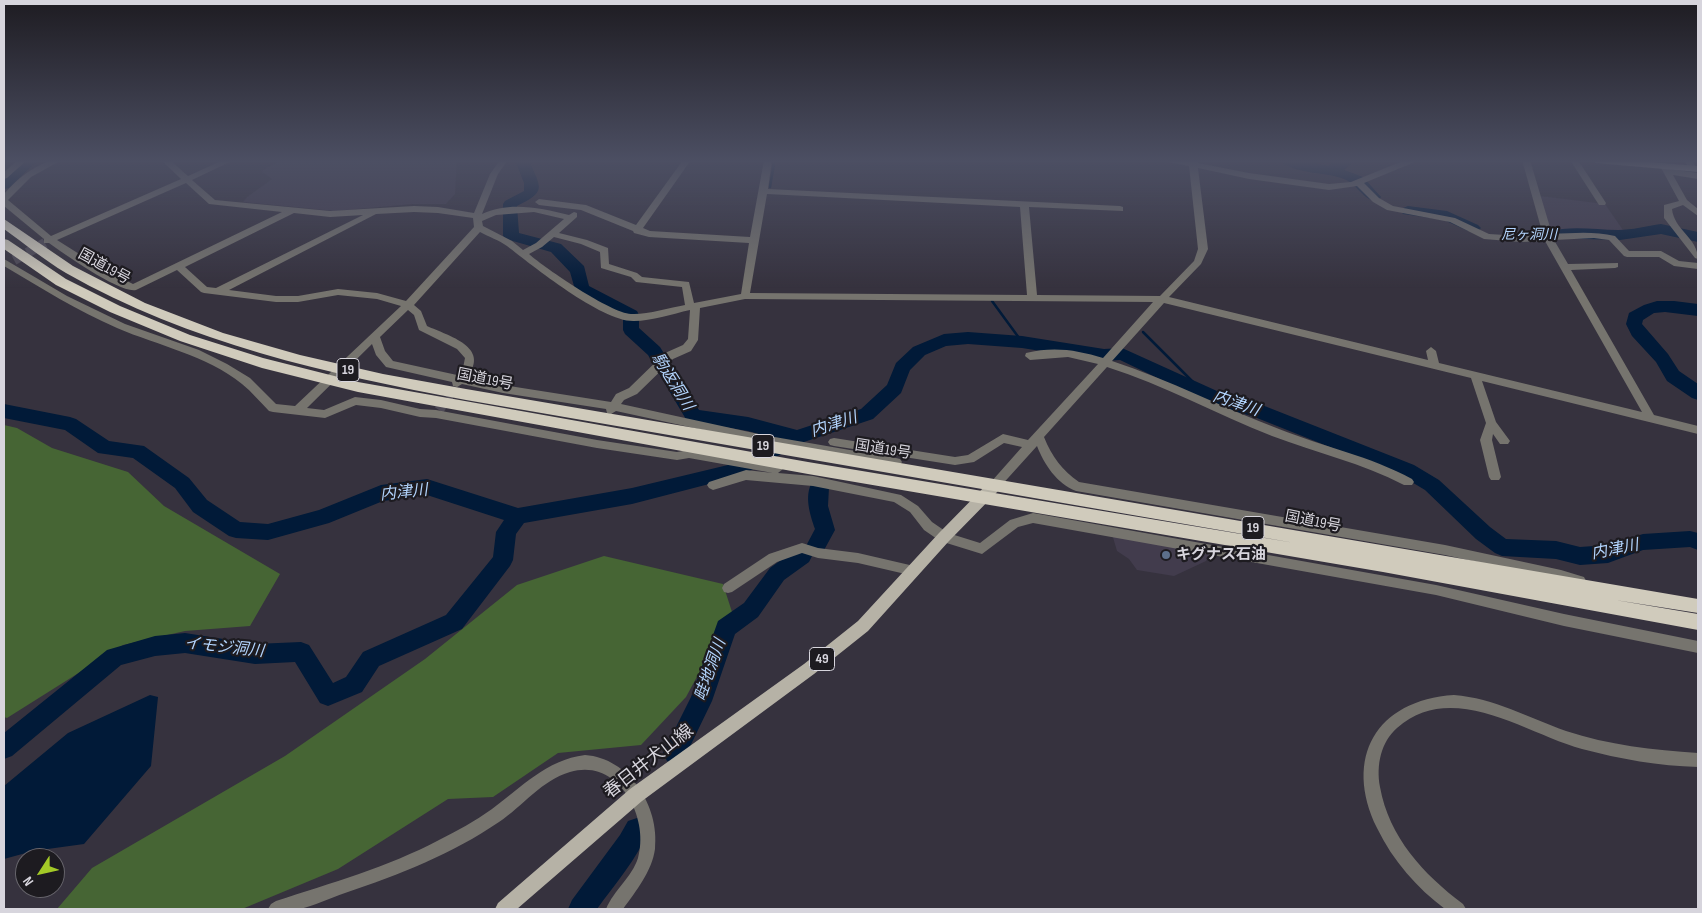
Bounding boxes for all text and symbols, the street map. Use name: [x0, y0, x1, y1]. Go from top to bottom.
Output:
water label: 尼ヶ洞川: [1501, 227, 1557, 243]
street label: 国道19号: [75, 245, 133, 289]
water label: 駒返洞川: [647, 350, 697, 414]
road number: 19: [337, 358, 359, 382]
street label: 国道19号: [455, 366, 515, 394]
water label: 内津川: [1210, 387, 1262, 421]
water label: 内津川: [808, 408, 860, 442]
road number: 19: [752, 434, 774, 458]
street label: 国道19号: [853, 437, 913, 463]
water label: 内津川: [379, 481, 429, 505]
street label: 国道19号: [1283, 508, 1343, 536]
road number: 19: [1242, 516, 1264, 540]
water label: 内津川: [1590, 536, 1640, 564]
place label: キグナス石油: [1176, 546, 1266, 564]
marker: キグナス石油: [1160, 549, 1172, 561]
water label: イモジ洞川: [183, 634, 265, 662]
water label: 畦地洞川: [692, 637, 730, 703]
road number: 49: [810, 648, 834, 671]
street label: 春日井犬山線: [600, 720, 698, 804]
north arrow: [15, 848, 65, 898]
text: N: [19, 873, 37, 889]

